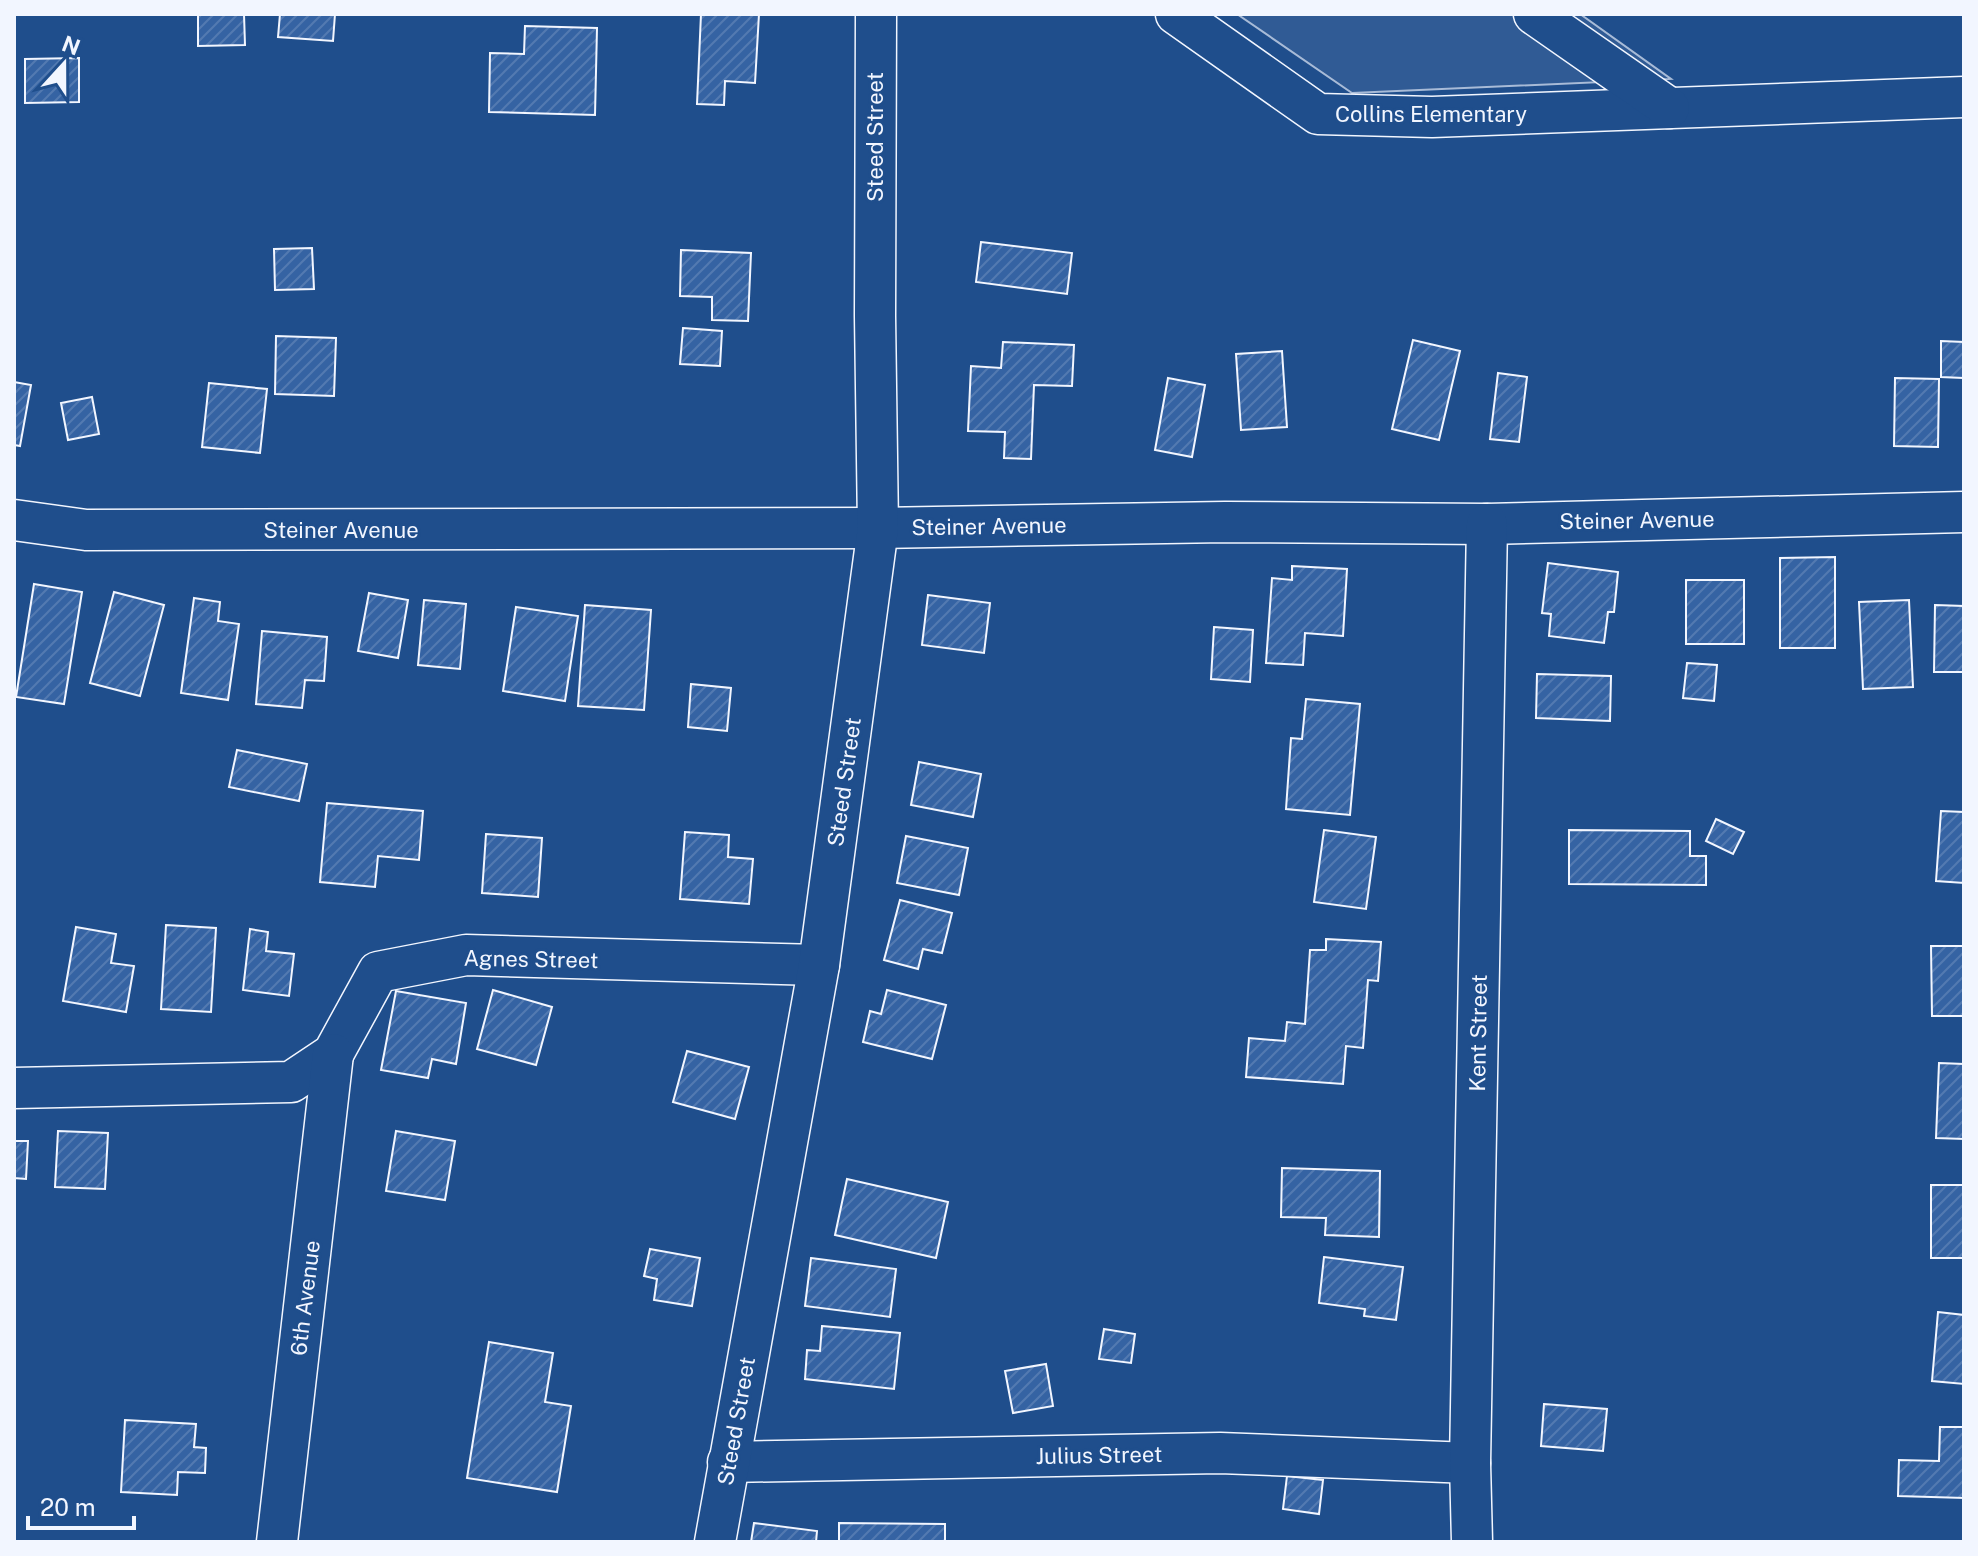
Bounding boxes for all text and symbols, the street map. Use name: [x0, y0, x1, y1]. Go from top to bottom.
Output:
north arrow: [24, 24, 104, 104]
text: N: [58, 30, 84, 61]
street label: Steed Street: [862, 72, 888, 202]
street label: Collins Elementary: [1335, 101, 1527, 127]
street label: Steiner Avenue: [1559, 506, 1715, 534]
street label: Steiner Avenue: [911, 512, 1067, 540]
street label: Steiner Avenue: [263, 517, 419, 543]
street label: Steed Street: [822, 716, 866, 848]
street label: Agnes Street: [463, 945, 599, 973]
street label: Kent Street: [1464, 974, 1492, 1092]
street label: 6th Avenue: [285, 1239, 325, 1357]
street label: Steed Street: [712, 1355, 760, 1487]
street label: Julius Street: [1035, 1441, 1163, 1469]
scale bar: [28, 1480, 134, 1530]
text: 20 m: [40, 1493, 96, 1521]

